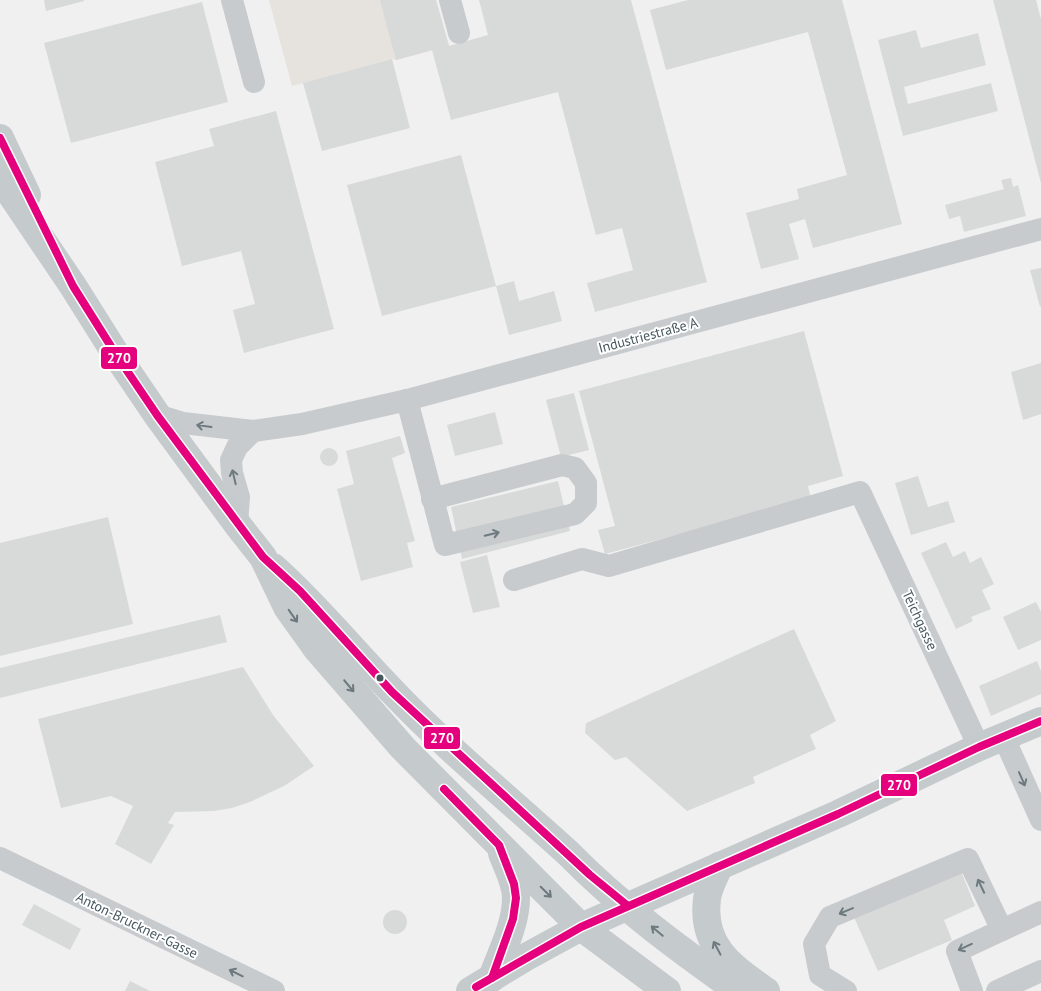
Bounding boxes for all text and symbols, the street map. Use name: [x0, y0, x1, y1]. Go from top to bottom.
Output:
street label: Industriestraße A: [596, 313, 701, 357]
line badge: 270: [100, 346, 138, 370]
text: 270: [107, 349, 131, 367]
one-way arrow: [196, 421, 212, 431]
one-way arrow: [229, 469, 238, 485]
one-way arrow: [484, 529, 500, 538]
street label: Teichgasse: [898, 587, 942, 653]
one-way arrow: [288, 609, 299, 622]
unlabelled marker: [375, 673, 385, 683]
one-way arrow: [343, 680, 354, 693]
line badge: 270: [423, 726, 461, 750]
text: 270: [430, 729, 454, 747]
one-way arrow: [1018, 771, 1028, 786]
line badge: 270: [880, 773, 918, 797]
text: 270: [887, 776, 911, 794]
one-way arrow: [976, 879, 985, 894]
one-way arrow: [540, 886, 552, 898]
street label: Anton-Bruckner-Gasse: [73, 888, 201, 962]
one-way arrow: [839, 906, 854, 916]
one-way arrow: [651, 926, 664, 937]
one-way arrow: [712, 941, 721, 956]
one-way arrow: [958, 943, 973, 953]
one-way arrow: [229, 967, 244, 977]

